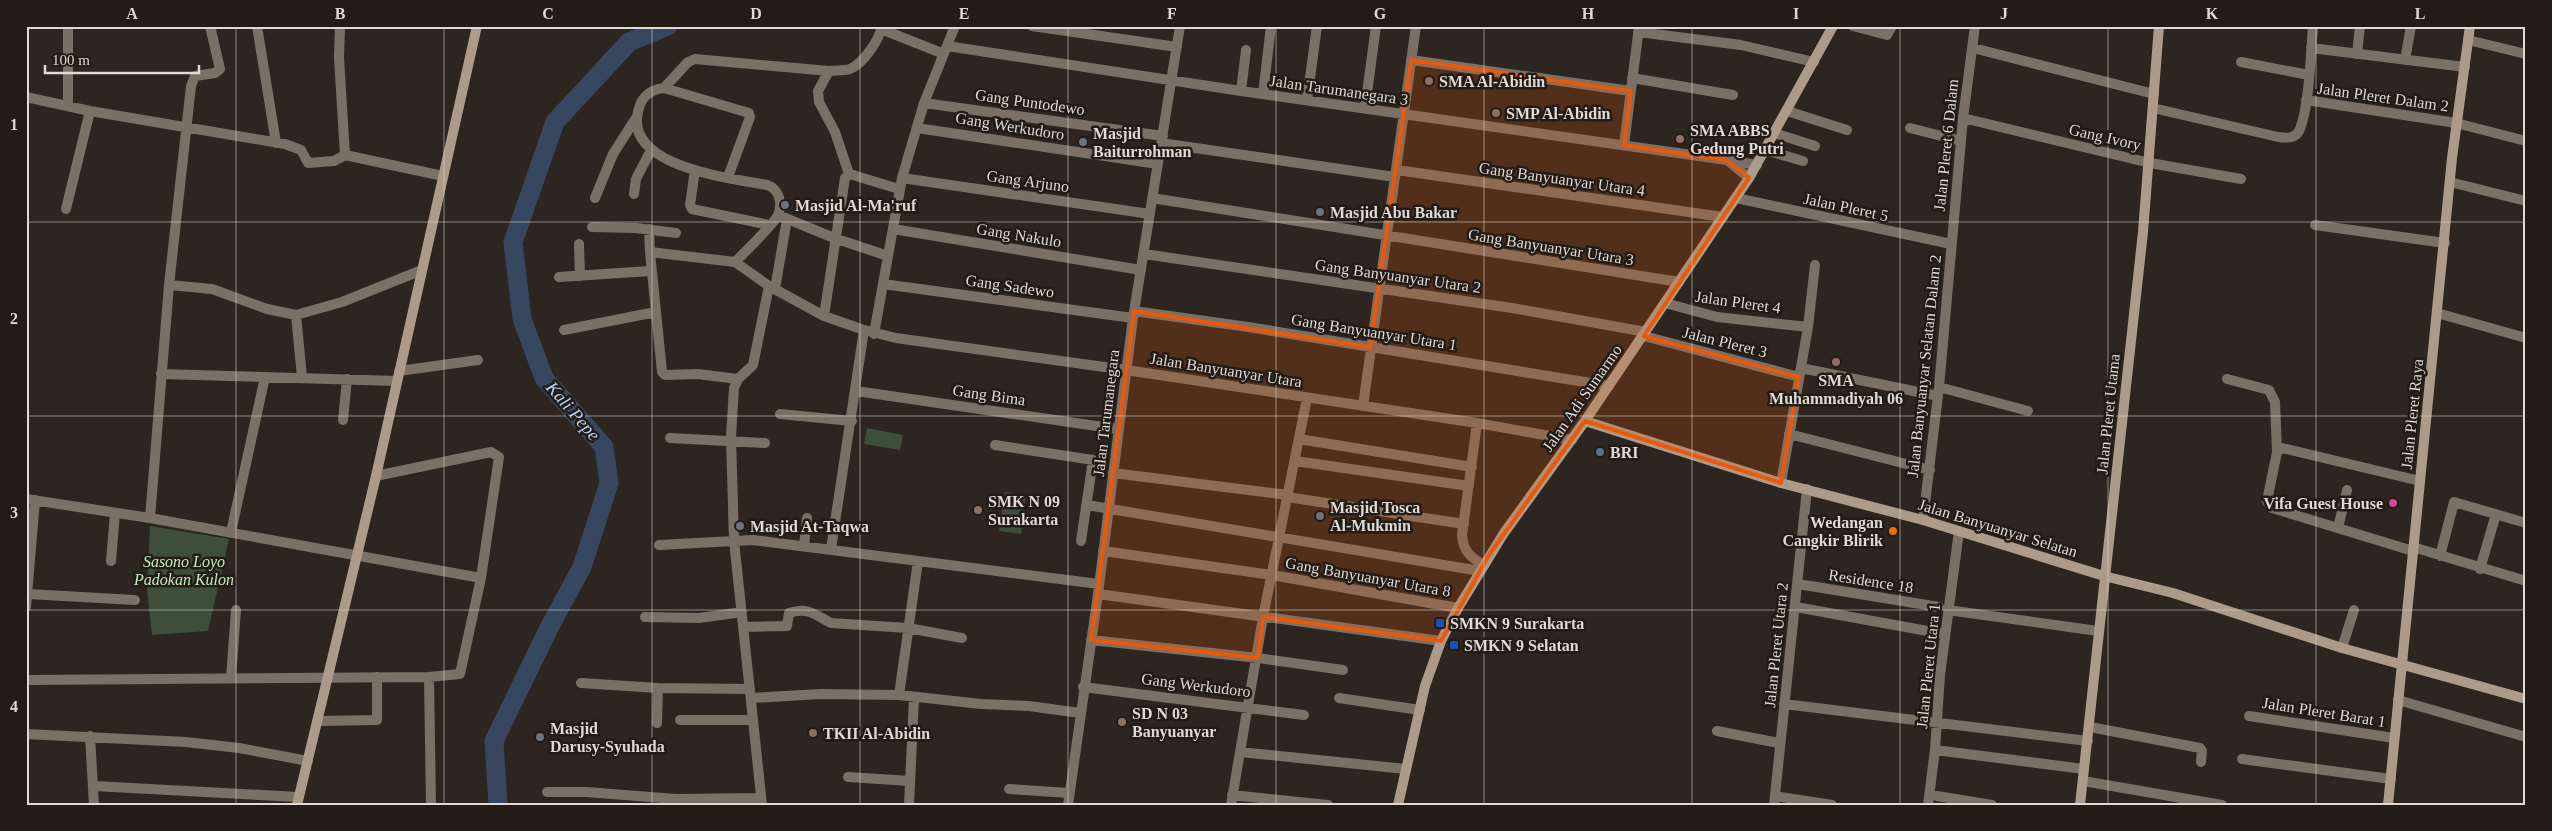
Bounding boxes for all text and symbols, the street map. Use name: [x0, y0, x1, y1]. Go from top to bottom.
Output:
text: A: [126, 5, 138, 22]
text: B: [335, 5, 346, 22]
text: C: [542, 5, 554, 22]
text: D: [750, 5, 762, 22]
text: E: [959, 5, 969, 22]
text: F: [1167, 5, 1177, 22]
text: G: [1374, 5, 1387, 22]
text: H: [1582, 5, 1595, 22]
text: I: [1793, 5, 1799, 22]
text: J: [2000, 5, 2008, 22]
text: K: [2206, 5, 2219, 22]
text: L: [2415, 5, 2425, 22]
scale bar: [45, 42, 199, 74]
text: 100 m: [52, 52, 90, 68]
street label: Jalan Tarumanegara 3: [1268, 72, 1409, 109]
place label: SMA Al-Abidin: [1439, 73, 1545, 90]
marker: SMA Al-Abidin: [1423, 75, 1435, 87]
street label: Jalan Pleret 6 Dalam: [1931, 78, 1961, 212]
street label: Jalan Pleret Dalam 2: [2316, 79, 2450, 115]
street label: Gang Puntodewo: [974, 86, 1086, 119]
place label: SMP Al-Abidin: [1506, 105, 1611, 122]
marker: SMP Al-Abidin: [1490, 107, 1502, 119]
street label: Gang Werkudoro: [954, 109, 1066, 144]
text: 1: [10, 116, 18, 133]
street label: Gang Ivory: [2067, 120, 2143, 155]
place label: SMA ABBS Gedung Putri: [1690, 122, 1784, 158]
place label: Masjid Baiturrohman: [1093, 125, 1191, 160]
marker: SMA ABBS Gedung Putri: [1674, 133, 1686, 145]
marker: Masjid Baiturrohman: [1077, 136, 1089, 148]
street label: Gang Banyuanyar Utara 4: [1478, 159, 1646, 200]
street label: Gang Arjuno: [986, 167, 1070, 196]
street label: Jalan Pleret 5: [1802, 190, 1890, 224]
place label: Masjid Al-Ma'ruf: [795, 197, 917, 215]
marker: Masjid Al-Ma'ruf: [779, 199, 791, 211]
place label: Masjid Abu Bakar: [1330, 204, 1457, 222]
marker: Masjid Abu Bakar: [1314, 206, 1326, 218]
street label: Gang Nakulo: [975, 220, 1063, 251]
street label: Gang Banyuanyar Utara 3: [1467, 226, 1635, 269]
street label: Jalan Banyuanyar Selatan Dalam 2: [1904, 254, 1945, 478]
street label: Gang Banyuanyar Utara 2: [1314, 256, 1482, 297]
street label: Gang Sadewo: [964, 271, 1055, 302]
street label: Jalan Pleret 4: [1694, 288, 1782, 316]
text: 2: [10, 310, 18, 327]
street label: Gang Banyuanyar Utara 1: [1290, 311, 1458, 354]
street label: Jalan Pleret 3: [1681, 323, 1769, 361]
street label: Jalan Adi Sumarmo: [1539, 341, 1625, 455]
street label: Jalan Tarumanegara: [1090, 349, 1123, 478]
street label: Jalan Banyuanyar Utara: [1149, 350, 1303, 391]
street label: Jalan Pleret Utama: [2093, 353, 2123, 475]
marker: SMA Muhammadiyah 06: [1830, 356, 1842, 368]
street label: Jalan Pleret Raya: [2398, 358, 2427, 470]
place label: SMA Muhammadiyah 06: [1769, 372, 1903, 408]
water label: Kali Pepe: [541, 377, 604, 445]
street label: Gang Bima: [951, 381, 1026, 410]
place label: BRI: [1610, 444, 1638, 461]
marker: BRI: [1594, 446, 1606, 458]
place label: SMK N 09 Surakarta: [988, 493, 1060, 528]
place label: Vifa Guest House: [2264, 495, 2383, 512]
street label: Jalan Banyuanyar Selatan: [1916, 496, 2080, 561]
marker: Vifa Guest House: [2387, 497, 2399, 509]
place label: Masjid Tosca Al-Mukmin: [1330, 499, 1420, 534]
text: 3: [10, 504, 18, 521]
marker: SMK N 09 Surakarta: [972, 504, 984, 516]
marker: Masjid Tosca Al-Mukmin: [1314, 510, 1326, 522]
place label: Wedangan Cangkir Blirik: [1782, 514, 1883, 550]
place label: Masjid At-Taqwa: [750, 518, 869, 536]
marker: Masjid At-Taqwa: [734, 520, 746, 532]
marker: Wedangan Cangkir Blirik: [1887, 525, 1899, 537]
park label: Sasono Loyo Padokan Kulon: [133, 553, 234, 588]
street label: Gang Banyuanyar Utara 8: [1284, 554, 1452, 601]
street label: Residence 18: [1827, 566, 1915, 596]
street label: Jalan Pleret Utara 2: [1761, 582, 1791, 708]
street label: Jalan Pleret Utara 1: [1913, 603, 1943, 729]
place label: SMKN 9 Surakarta: [1450, 615, 1584, 632]
marker: SMKN 9 Surakarta: [1434, 617, 1446, 629]
place label: SMKN 9 Selatan: [1464, 637, 1579, 654]
marker: SMKN 9 Selatan: [1448, 639, 1460, 651]
street label: Gang Werkudoro: [1140, 670, 1252, 701]
street label: Jalan Pleret Barat 1: [2261, 694, 2387, 730]
text: 4: [10, 698, 18, 715]
place label: SD N 03 Banyuanyar: [1132, 705, 1216, 741]
marker: SD N 03 Banyuanyar: [1116, 716, 1128, 728]
place label: Masjid Darusy-Syuhada: [550, 720, 665, 756]
place label: TKII Al-Abidin: [823, 725, 930, 742]
marker: TKII Al-Abidin: [807, 727, 819, 739]
marker: Masjid Darusy-Syuhada: [534, 731, 546, 743]

